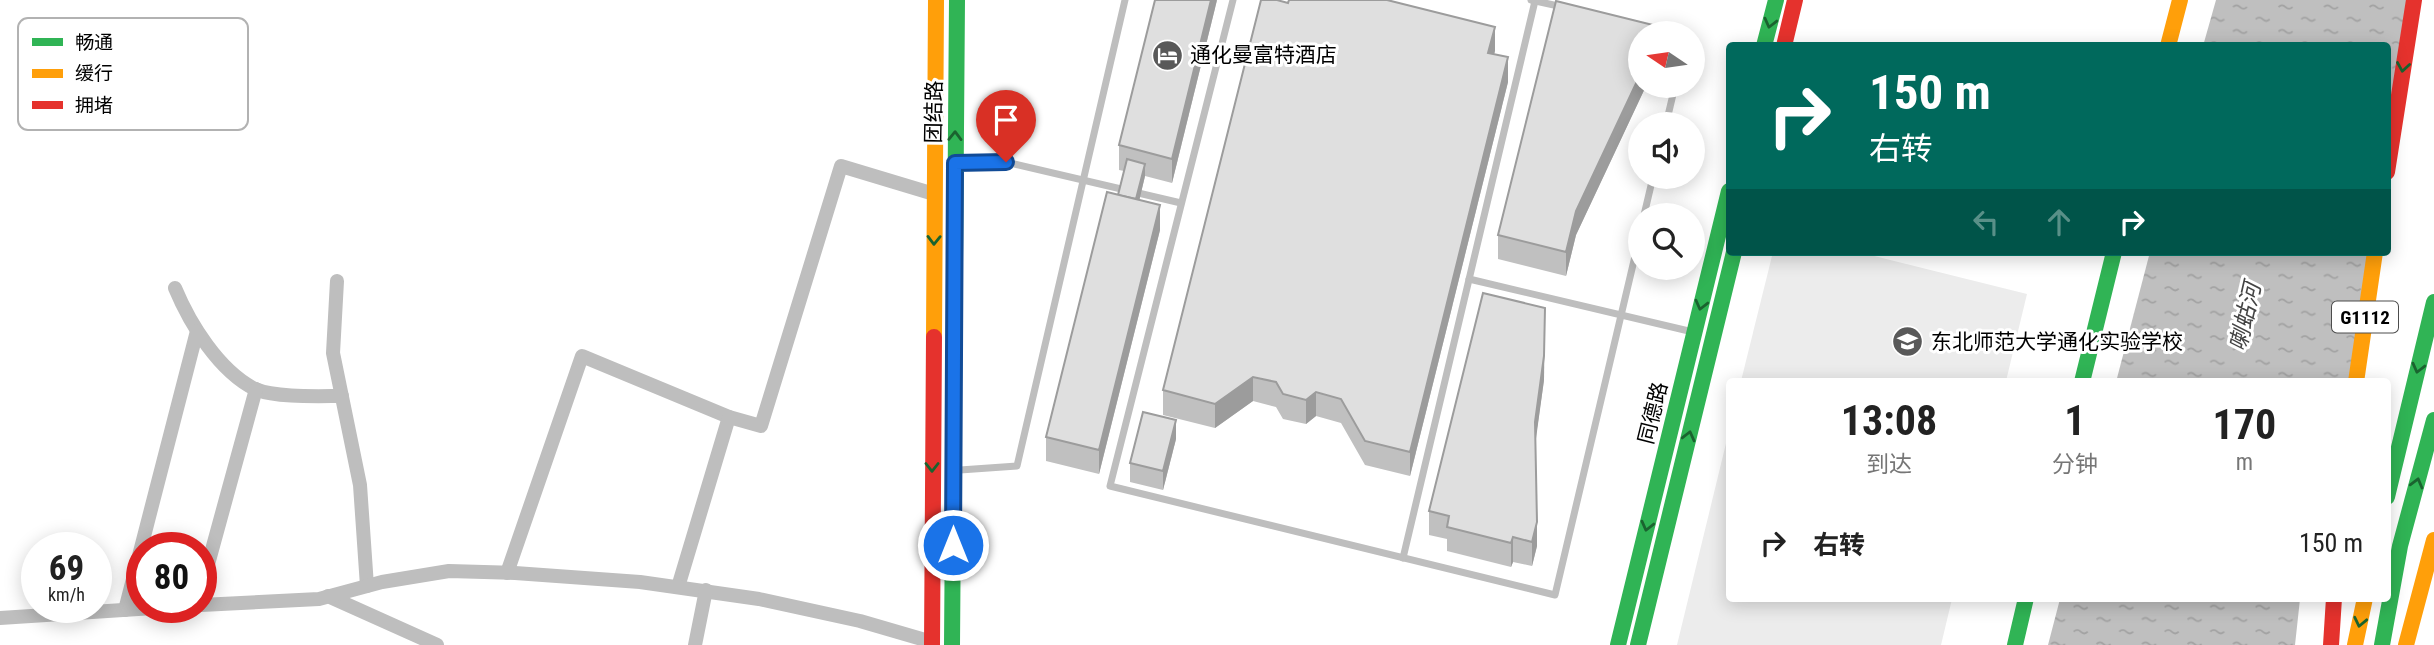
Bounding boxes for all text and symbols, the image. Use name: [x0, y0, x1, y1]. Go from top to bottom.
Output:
one-way arrow: [1764, 17, 1778, 29]
legend: [18, 18, 248, 130]
north arrow: [1628, 21, 1704, 98]
map controls: [1628, 21, 1705, 280]
text: 畅通: [75, 31, 113, 54]
hotel icon: 通化曼富特酒店: [1150, 38, 1184, 72]
place label: 通化曼富特酒店: [1190, 43, 1337, 67]
one-way arrow: [2396, 61, 2411, 73]
text: 缓行: [75, 62, 113, 85]
text: 150 m: [1869, 64, 1991, 121]
icon: right: [1754, 70, 1845, 161]
street label: 团结路: [921, 80, 947, 144]
pin: [976, 90, 1036, 162]
text: 拥堵: [75, 94, 113, 117]
icon: arrive: [987, 101, 1025, 139]
button: sound: [1628, 112, 1705, 189]
one-way arrow: [947, 130, 963, 141]
text: 右转: [1869, 130, 1933, 168]
button: search: [1628, 203, 1705, 280]
icon: left: [1967, 203, 2005, 241]
icon: ahead: [2040, 203, 2078, 241]
icon: right: [2113, 203, 2151, 241]
one-way arrow: [926, 235, 942, 245]
water label: 喇蛄河: [2225, 277, 2267, 354]
one-way arrow: [1695, 299, 1709, 311]
road number: G1112: [2332, 302, 2398, 332]
school or university icon: 东北师范大学通化实验学校: [1891, 325, 1925, 359]
place label: 东北师范大学通化实验学校: [1931, 330, 2183, 354]
one-way arrow: [2412, 362, 2426, 374]
street label: 同德路: [1634, 380, 1672, 446]
text: 13:08: [1841, 396, 1937, 445]
text: 1: [2064, 396, 2085, 445]
text: 170: [2213, 400, 2276, 449]
one-way arrow: [1681, 430, 1695, 442]
text: m: [2236, 449, 2253, 476]
text: 到达: [1866, 451, 1912, 478]
text: 分钟: [2052, 451, 2098, 478]
one-way arrow: [924, 462, 940, 473]
one-way arrow: [2409, 477, 2423, 489]
position arrow: [916, 508, 990, 582]
one-way arrow: [1641, 520, 1655, 532]
icon: right: [1754, 524, 1792, 562]
text: 150 m: [2299, 528, 2363, 558]
text: 右转: [1813, 530, 1865, 560]
speed limit sign: 80: [126, 532, 217, 623]
text: 69: [49, 548, 84, 589]
text: km/h: [48, 584, 85, 605]
one-way arrow: [2353, 616, 2368, 628]

